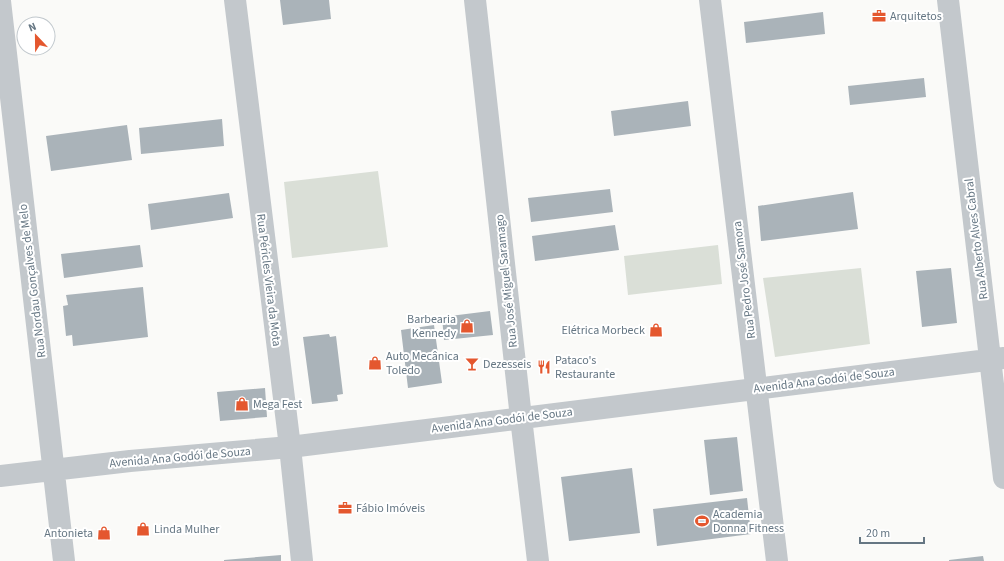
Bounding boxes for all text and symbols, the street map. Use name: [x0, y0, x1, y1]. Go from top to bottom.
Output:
office icon: Arquitetos: [871, 8, 887, 24]
place label: Arquitetos: [890, 8, 942, 25]
north arrow: [16, 16, 56, 56]
text: N: [26, 19, 39, 36]
street label: Rua Alberto Alves Cabral: [961, 177, 992, 301]
street label: Rua Nordau Gonçalves de Melo: [15, 203, 50, 359]
street label: Rua Péricles Vieira da Mota: [252, 213, 285, 347]
street label: Rua José Miguel Saramago: [491, 214, 522, 348]
street label: Rua Pedro José Samora: [729, 220, 760, 340]
place label: Barbearia Kennedy: [407, 311, 456, 342]
shop icon: Barbearia Kennedy: [459, 318, 475, 334]
place label: Elétrica Morbeck: [561, 322, 645, 339]
shop icon: Elétrica Morbeck: [648, 322, 664, 338]
place label: Auto Mecânica Toledo: [386, 348, 459, 379]
place label: Pataco's Restaurante: [555, 352, 615, 383]
shop icon: Auto Mecânica Toledo: [367, 355, 383, 371]
bar icon: Dezesseis: [464, 356, 480, 372]
place label: Dezesseis: [483, 356, 531, 373]
restaurant icon: Pataco's Restaurante: [536, 359, 552, 375]
street label: Avenida Ana Godói de Souza: [753, 363, 895, 398]
shop icon: Mega Fest: [234, 396, 250, 412]
place label: Mega Fest: [253, 396, 302, 413]
street label: Avenida Ana Godói de Souza: [431, 403, 573, 438]
street label: Avenida Ana Godói de Souza: [109, 443, 251, 472]
office icon: Fábio Imóveis: [337, 500, 353, 516]
place label: Fábio Imóveis: [356, 500, 425, 517]
place label: Academia Donna Fitness: [713, 506, 784, 537]
sports icon: Academia Donna Fitness: [694, 513, 710, 529]
scale bar: [860, 519, 924, 545]
shop icon: Linda Mulher: [135, 521, 151, 537]
place label: Linda Mulher: [154, 521, 220, 538]
place label: Antonieta: [44, 525, 93, 542]
shop icon: Antonieta: [96, 525, 112, 541]
text: 20 m: [866, 525, 890, 542]

